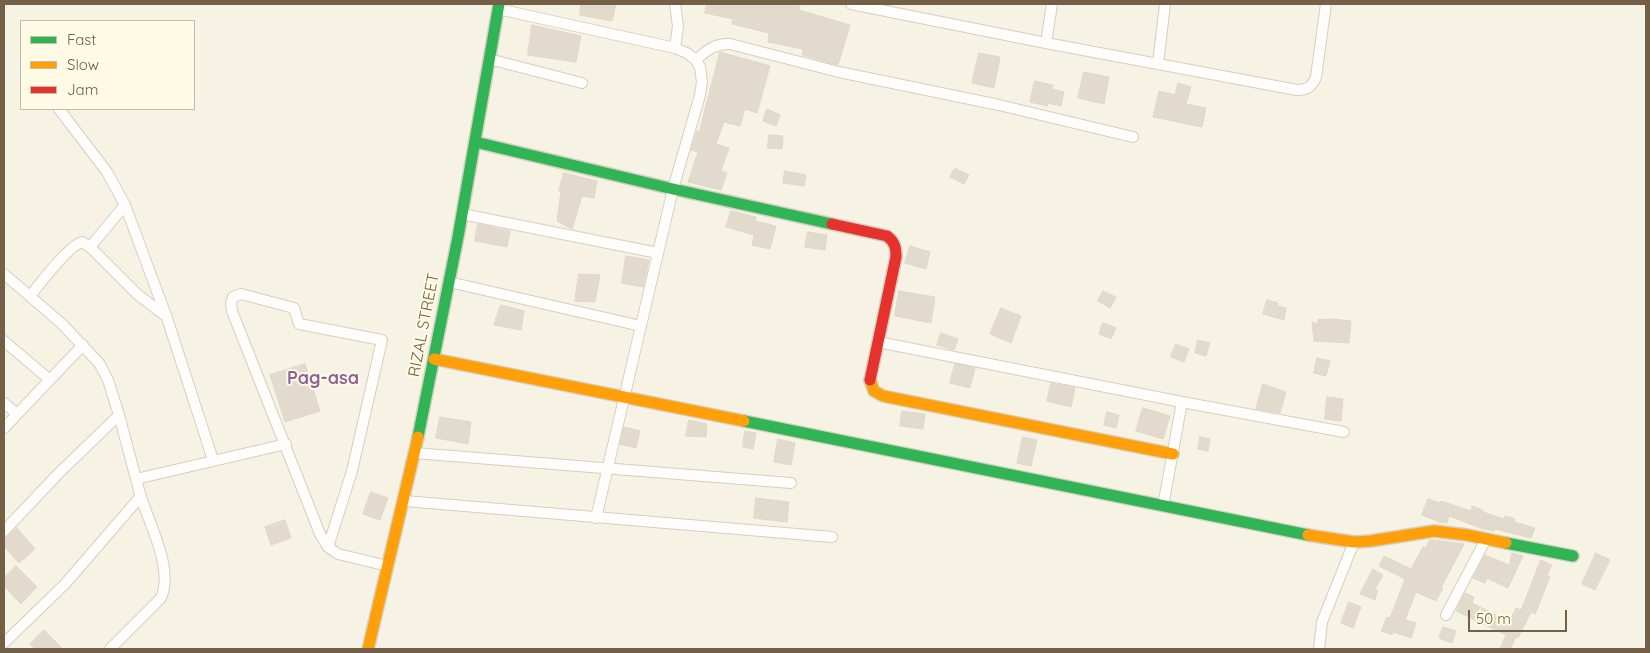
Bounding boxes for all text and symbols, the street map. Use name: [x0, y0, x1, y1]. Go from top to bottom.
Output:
legend: [20, 20, 195, 110]
text: Fast: [67, 30, 96, 49]
text: Slow: [67, 55, 99, 74]
text: Jam: [67, 80, 98, 99]
street label: RIZAL STREET: [405, 271, 443, 379]
district label: Pag-asa: [287, 368, 359, 390]
scale bar: [1470, 600, 1569, 632]
text: 50 m: [1476, 609, 1511, 628]

